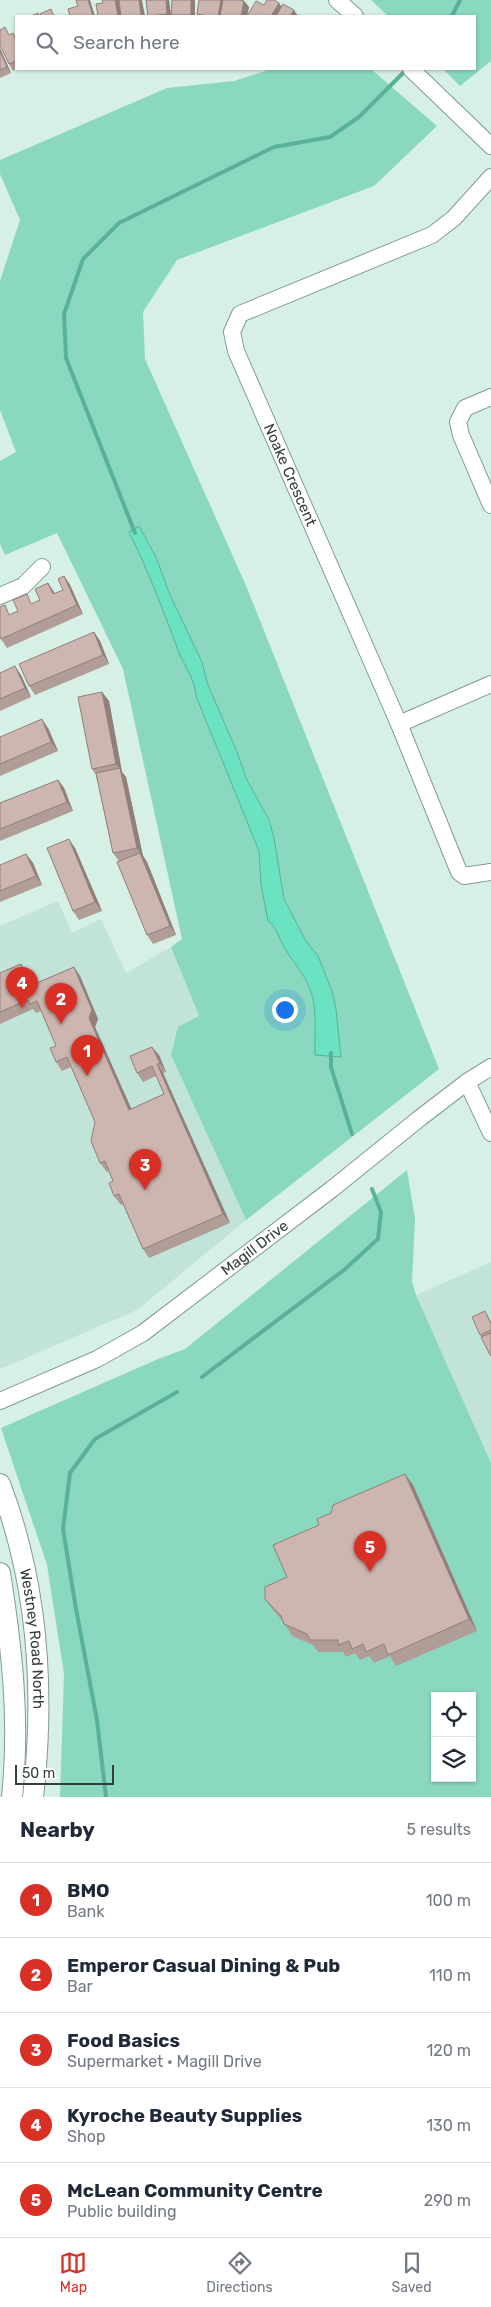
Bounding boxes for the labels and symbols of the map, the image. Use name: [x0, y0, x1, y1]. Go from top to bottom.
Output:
street label: Noake Crescent: [260, 421, 320, 529]
pin: 4: [6, 967, 38, 1008]
pin: 2: [45, 983, 77, 1024]
your location: [272, 997, 298, 1023]
pin: 1: [71, 1035, 103, 1076]
pin: 3: [129, 1149, 161, 1190]
street label: Magill Drive: [217, 1216, 292, 1279]
pin: 5: [354, 1531, 386, 1572]
street label: Westney Road North: [16, 1567, 47, 1709]
scale bar: [15, 1762, 114, 1785]

